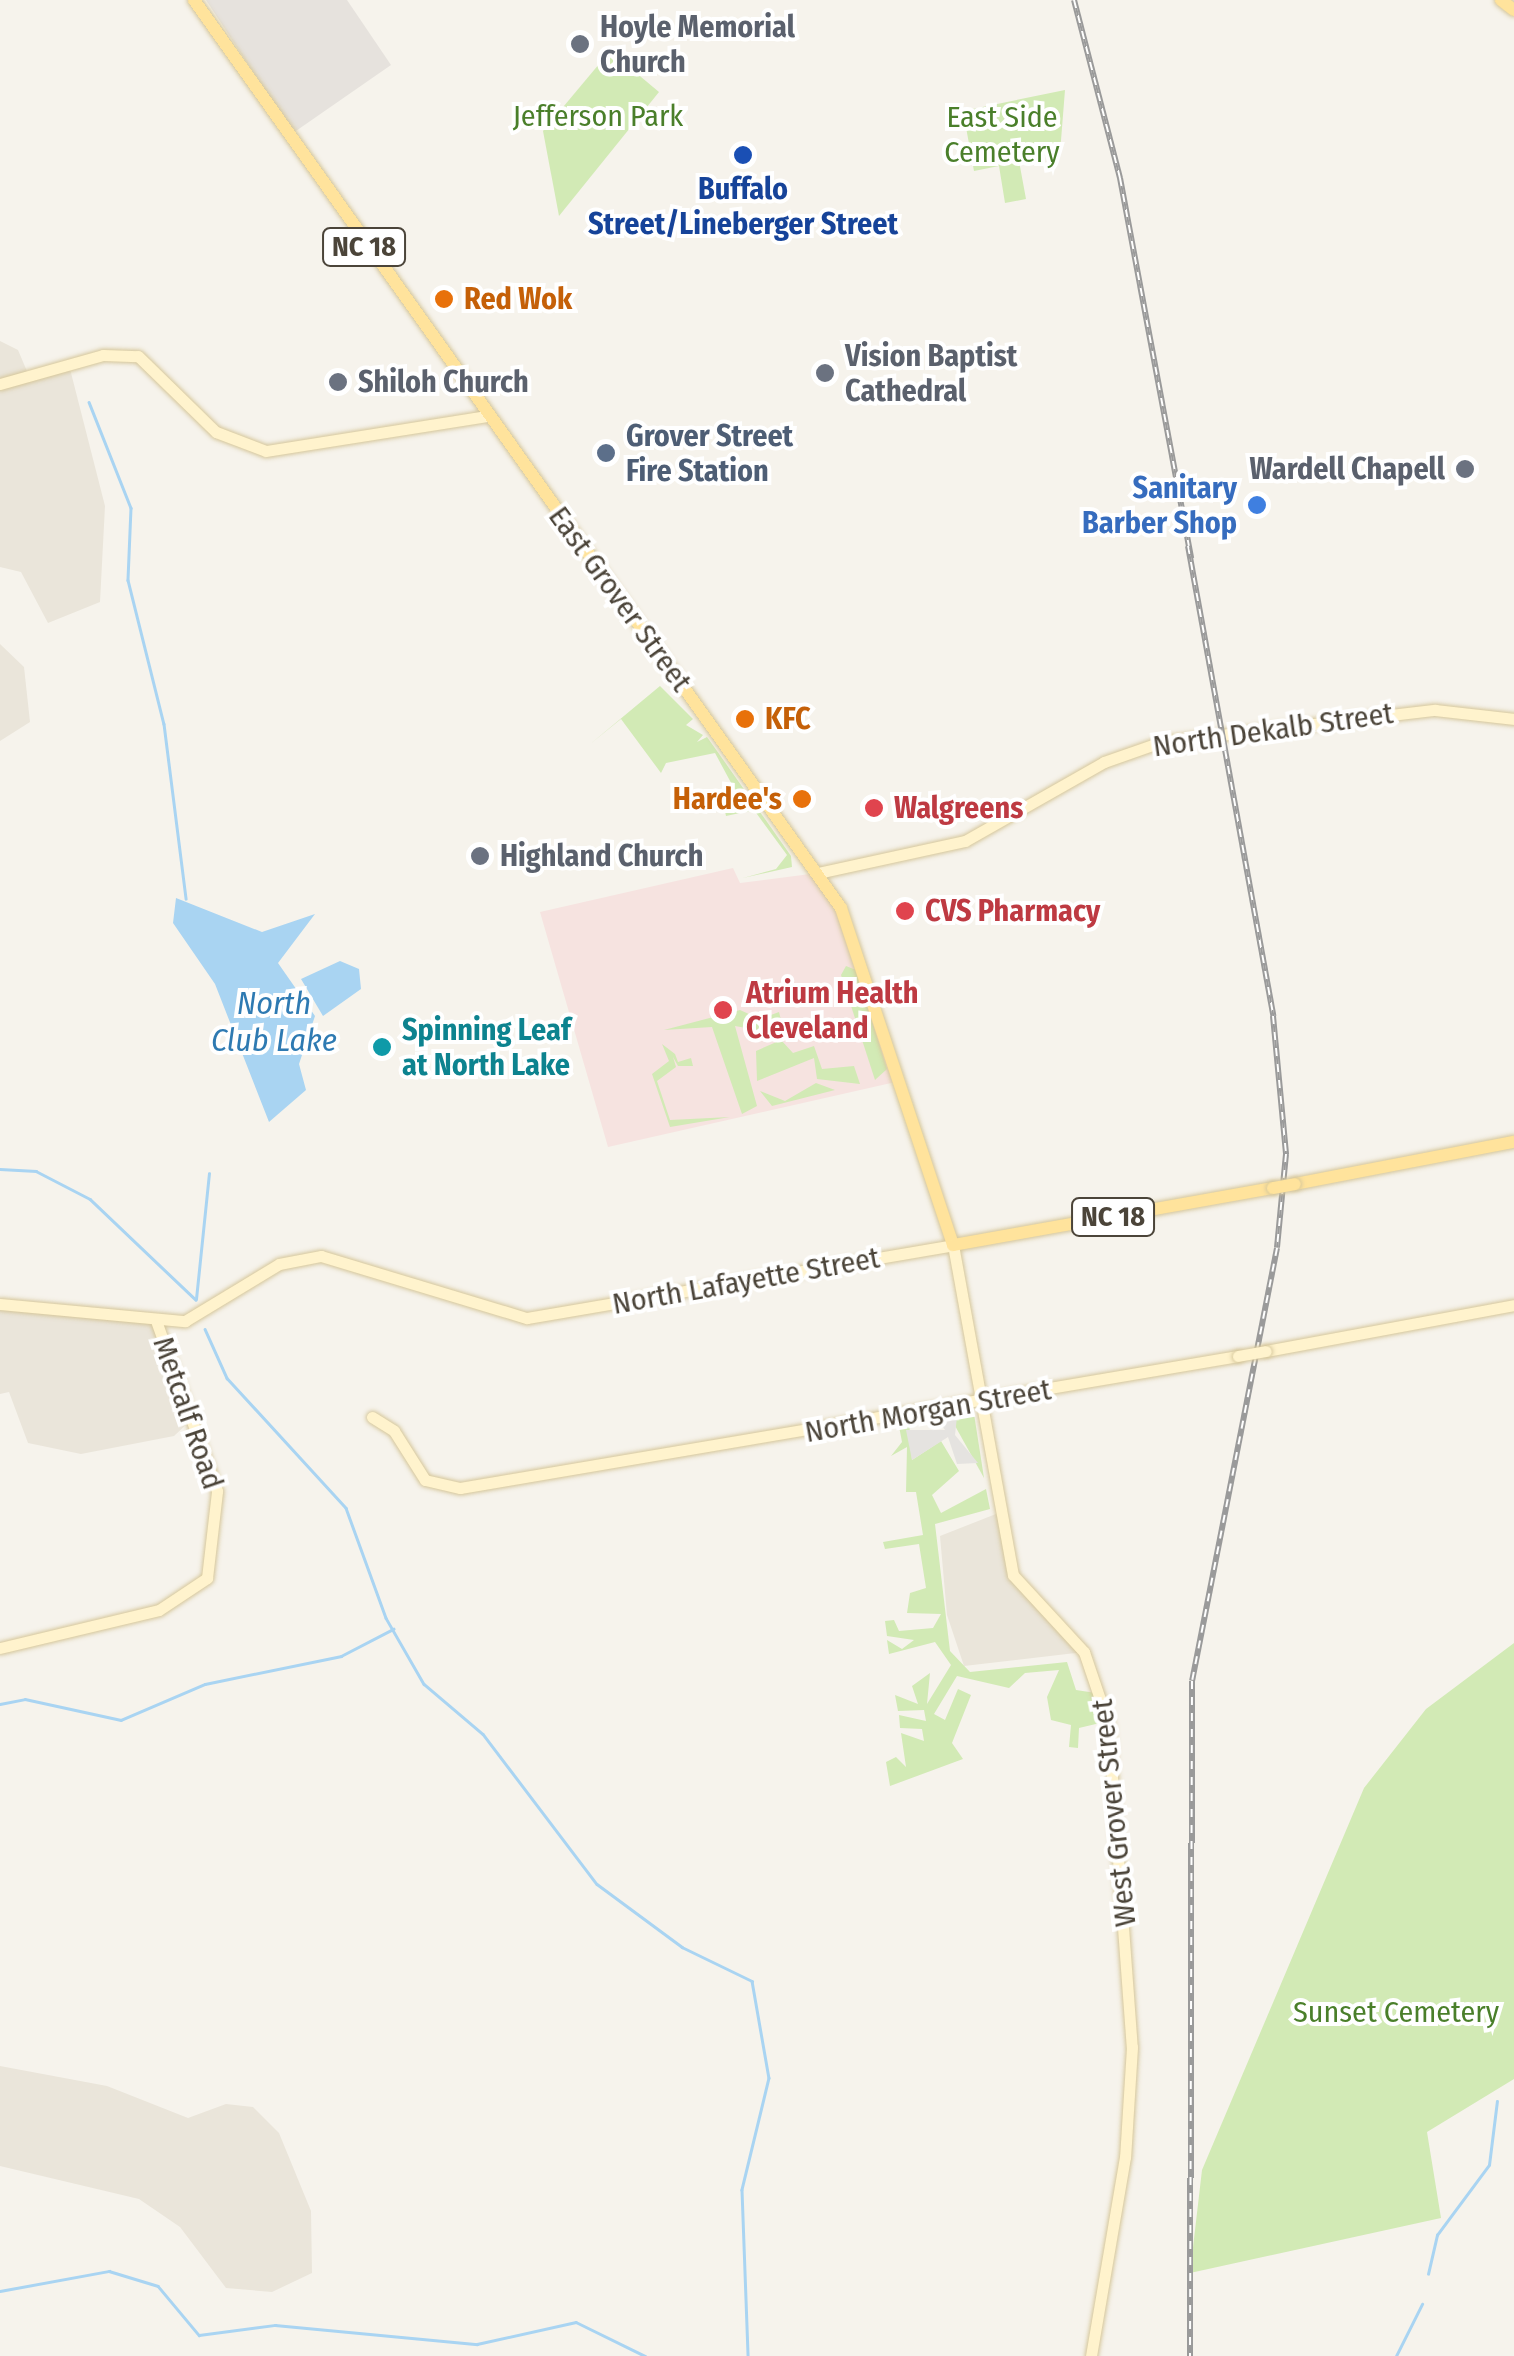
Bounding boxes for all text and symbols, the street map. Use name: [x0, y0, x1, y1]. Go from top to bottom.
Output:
place label: Hoyle Memorial Church: [600, 9, 795, 80]
marker: Hoyle Memorial Church: [569, 33, 591, 55]
park label: Jefferson Park: [513, 98, 683, 134]
park label: East Side Cemetery: [944, 99, 1060, 170]
marker: Buffalo Street/Lineberger Street: [732, 144, 754, 166]
place label: Buffalo Street/Lineberger Street: [588, 171, 898, 242]
road number: NC 18: [322, 224, 406, 270]
place label: Red Wok: [464, 281, 572, 317]
marker: Red Wok: [433, 288, 455, 310]
place label: Vision Baptist Cathedral: [845, 338, 1017, 408]
marker: Vision Baptist Cathedral: [814, 362, 836, 384]
place label: Shiloh Church: [358, 364, 529, 400]
marker: Shiloh Church: [327, 371, 349, 393]
place label: Grover Street Fire Station: [626, 418, 793, 488]
marker: Grover Street Fire Station: [595, 442, 617, 464]
place label: Wardell Chapell: [1250, 451, 1445, 487]
marker: Wardell Chapell: [1454, 458, 1476, 480]
place label: Sanitary Barber Shop: [1082, 470, 1237, 540]
marker: Sanitary Barber Shop: [1246, 494, 1268, 516]
street label: East Grover Street: [541, 500, 699, 698]
street label: North Dekalb Street: [1151, 695, 1395, 765]
place label: KFC: [765, 701, 811, 737]
marker: KFC: [734, 708, 756, 730]
place label: Hardee's: [673, 781, 782, 817]
marker: Hardee's: [791, 788, 813, 810]
place label: Walgreens: [894, 790, 1023, 826]
marker: Walgreens: [863, 797, 885, 819]
place label: Highland Church: [500, 838, 703, 874]
marker: Highland Church: [469, 845, 491, 867]
place label: CVS Pharmacy: [925, 893, 1100, 929]
marker: CVS Pharmacy: [894, 900, 916, 922]
place label: Atrium Health Cleveland: [746, 975, 918, 1046]
water label: North Club Lake: [211, 985, 337, 1060]
marker: Atrium Health Cleveland: [710, 997, 736, 1023]
place label: Spinning Leaf at North Lake: [402, 1012, 571, 1082]
marker: Spinning Leaf at North Lake: [371, 1036, 393, 1058]
road number: NC 18: [1070, 1194, 1156, 1240]
street label: North Lafayette Street: [610, 1240, 882, 1322]
street label: Metcalf Road: [145, 1332, 231, 1494]
street label: North Morgan Street: [802, 1372, 1054, 1450]
street label: West Grover Street: [1084, 1698, 1144, 1928]
park label: Sunset Cemetery: [1293, 1994, 1499, 2030]

